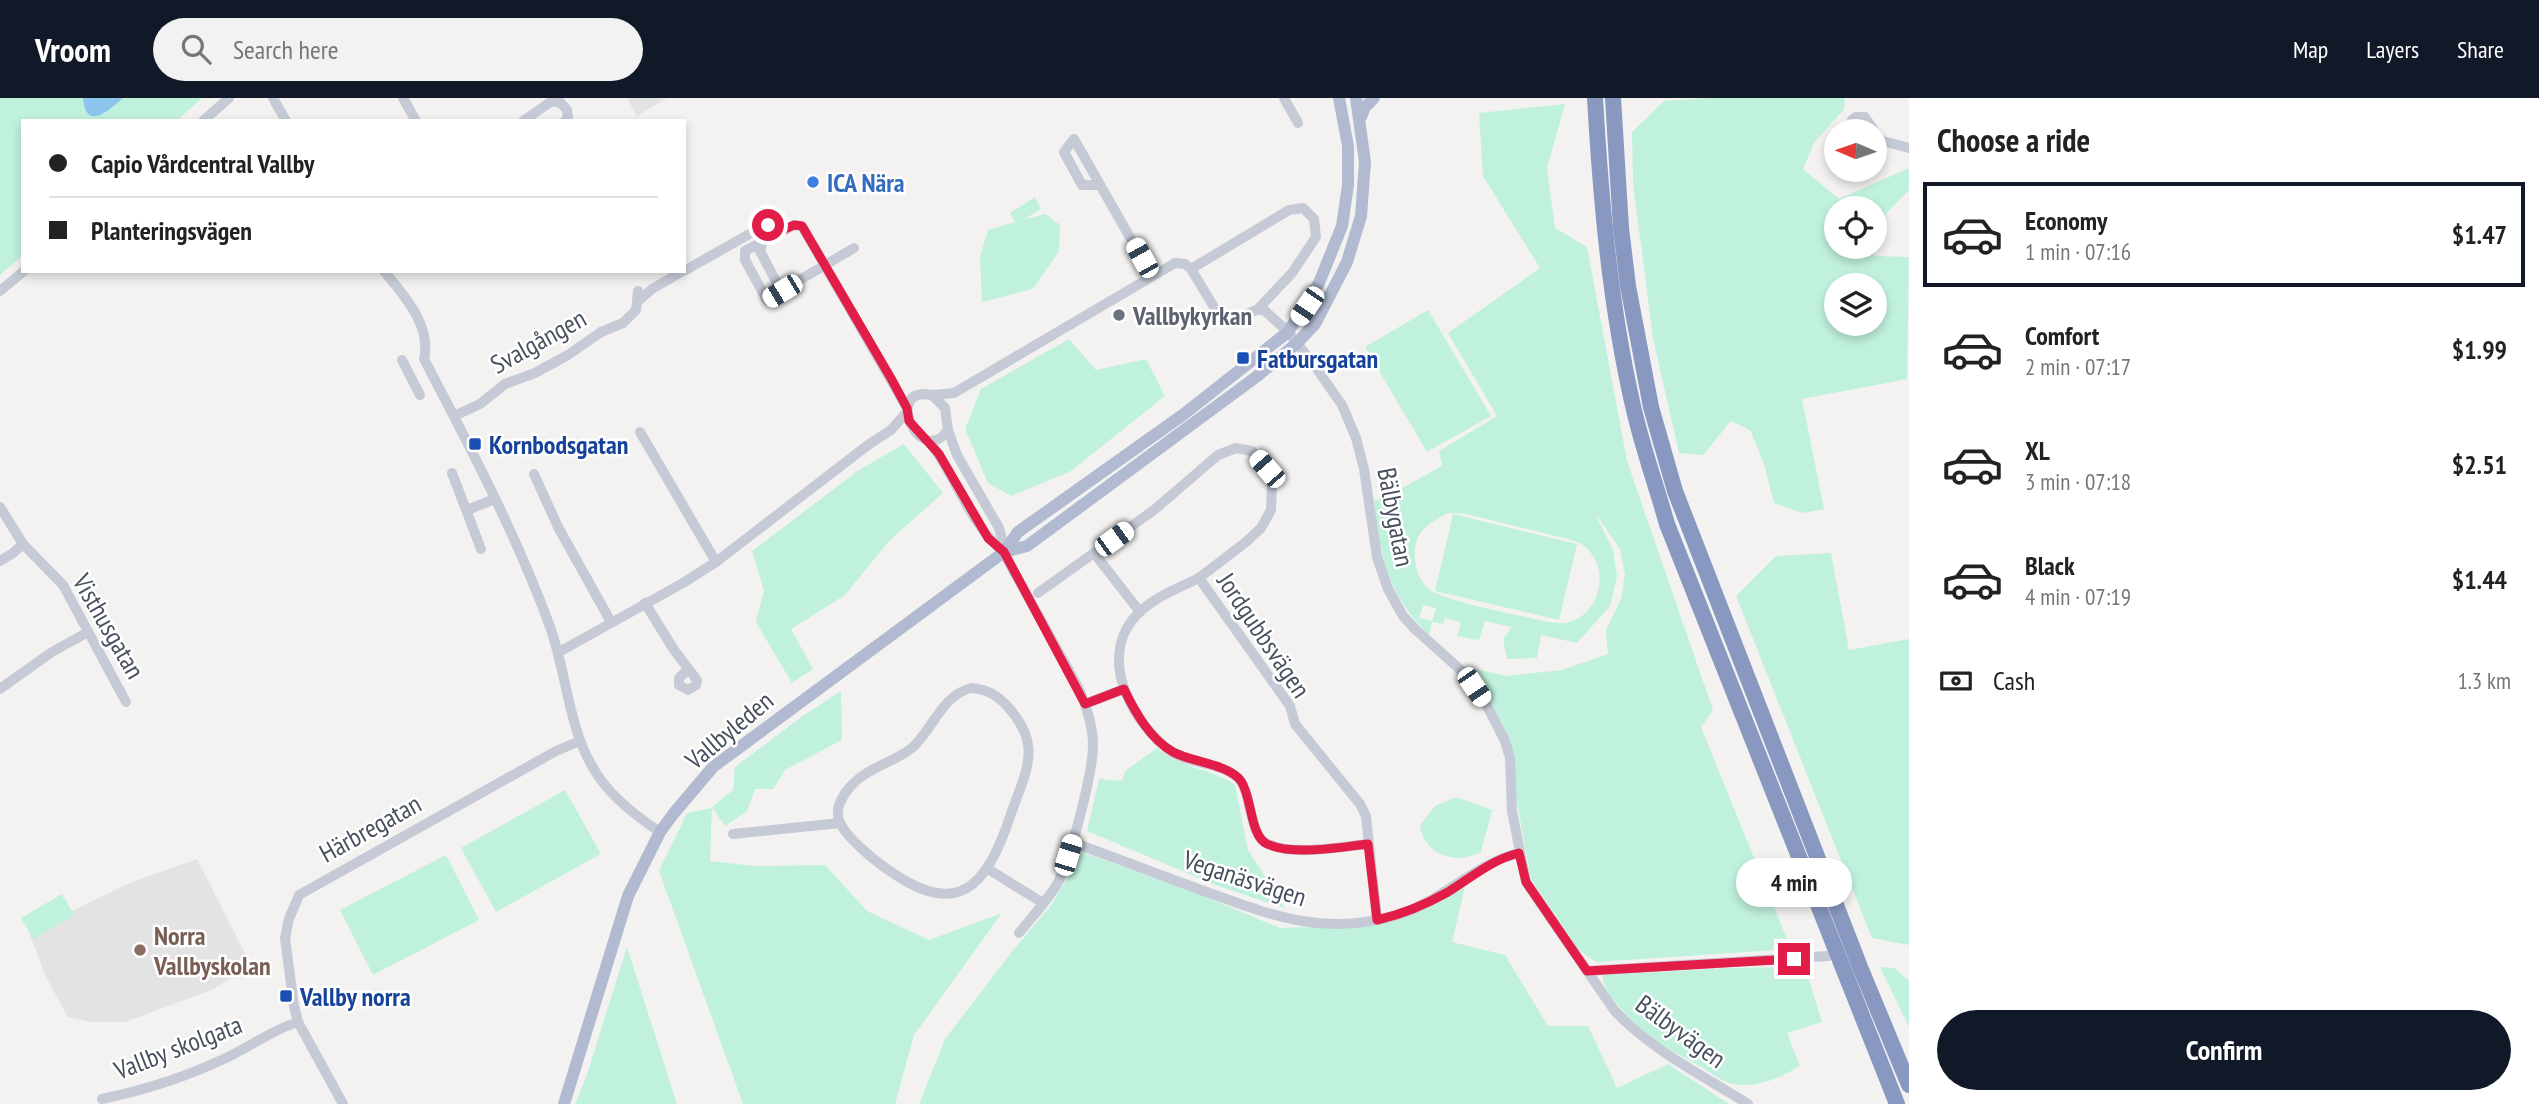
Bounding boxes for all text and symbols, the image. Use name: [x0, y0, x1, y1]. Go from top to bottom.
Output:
search box: [153, 18, 643, 81]
text: Vroom: [35, 28, 111, 71]
icon: search: [177, 30, 215, 68]
text: Search here: [233, 33, 339, 66]
text: Map: [2293, 34, 2328, 65]
text: Layers: [2366, 34, 2419, 65]
text: Share: [2457, 34, 2504, 65]
north arrow: [1824, 119, 1886, 182]
map controls: [1824, 119, 1887, 336]
text: Choose a ride: [1937, 119, 2090, 161]
text: Capio Vårdcentral Vallby: [91, 147, 314, 180]
place label: ICA Nära: [827, 166, 905, 199]
marker: ICA Nära: [805, 174, 821, 190]
button: locate: [1824, 196, 1887, 259]
icon: car: [1941, 203, 2004, 266]
text: Economy: [2025, 204, 2107, 237]
route start: [752, 209, 784, 241]
text: Planteringsvägen: [91, 214, 252, 247]
text: $1.47: [2452, 218, 2507, 251]
car: [1123, 235, 1162, 281]
text: 1 min · 07:16: [2025, 237, 2131, 266]
car: [759, 271, 806, 311]
button: layers: [1824, 273, 1887, 336]
car: [1287, 283, 1328, 329]
place label: Vallbykyrkan: [1132, 299, 1252, 332]
street label: Svalgången: [484, 301, 592, 381]
marker: Vallbykyrkan: [1111, 307, 1127, 323]
icon: car: [1941, 318, 2004, 381]
text: Comfort: [2025, 319, 2099, 352]
text: $1.99: [2452, 333, 2507, 366]
place label: Fatbursgatan: [1257, 342, 1378, 375]
marker: Fatbursgatan: [1235, 350, 1251, 366]
text: 2 min · 07:17: [2025, 352, 2131, 381]
place label: Kornbodsgatan: [489, 428, 628, 461]
icon: car: [1941, 433, 2004, 496]
text: XL: [2025, 434, 2050, 467]
marker: Kornbodsgatan: [467, 436, 483, 452]
car: [1246, 446, 1289, 492]
text: $2.51: [2452, 448, 2507, 481]
street label: Bälbygatan: [1370, 465, 1422, 569]
text: 3 min · 07:18: [2025, 467, 2131, 496]
car: [1091, 518, 1138, 560]
icon: car: [1941, 548, 2004, 611]
text: Black: [2025, 549, 2075, 582]
text: $1.44: [2452, 563, 2507, 596]
street label: Jordgubbsvägen: [1210, 565, 1318, 704]
street label: Visthusgatan: [65, 567, 152, 684]
text: 4 min · 07:19: [2025, 582, 2131, 611]
icon: cash: [1937, 662, 1975, 700]
car: [1454, 664, 1495, 710]
text: Cash: [1993, 664, 2035, 697]
text: 1.3 km: [2457, 666, 2511, 695]
street label: Vallbyleden: [678, 684, 780, 777]
street label: Härbregatan: [313, 787, 427, 869]
car: [1052, 832, 1085, 878]
street label: Veganäsvägen: [1178, 842, 1311, 913]
callout: 4 min: [1736, 858, 1852, 906]
text: 4 min: [1771, 868, 1817, 897]
place label: Norra Vallbyskolan: [153, 919, 271, 982]
marker: Norra Vallbyskolan: [132, 942, 148, 958]
route end: [1778, 943, 1810, 975]
place label: Vallby norra: [299, 980, 411, 1013]
street label: Bälbyvägen: [1629, 987, 1733, 1075]
marker: Vallby norra: [278, 988, 294, 1004]
street label: Vallby skolgata: [109, 1008, 247, 1087]
button: Confirm: [1937, 1010, 2511, 1090]

